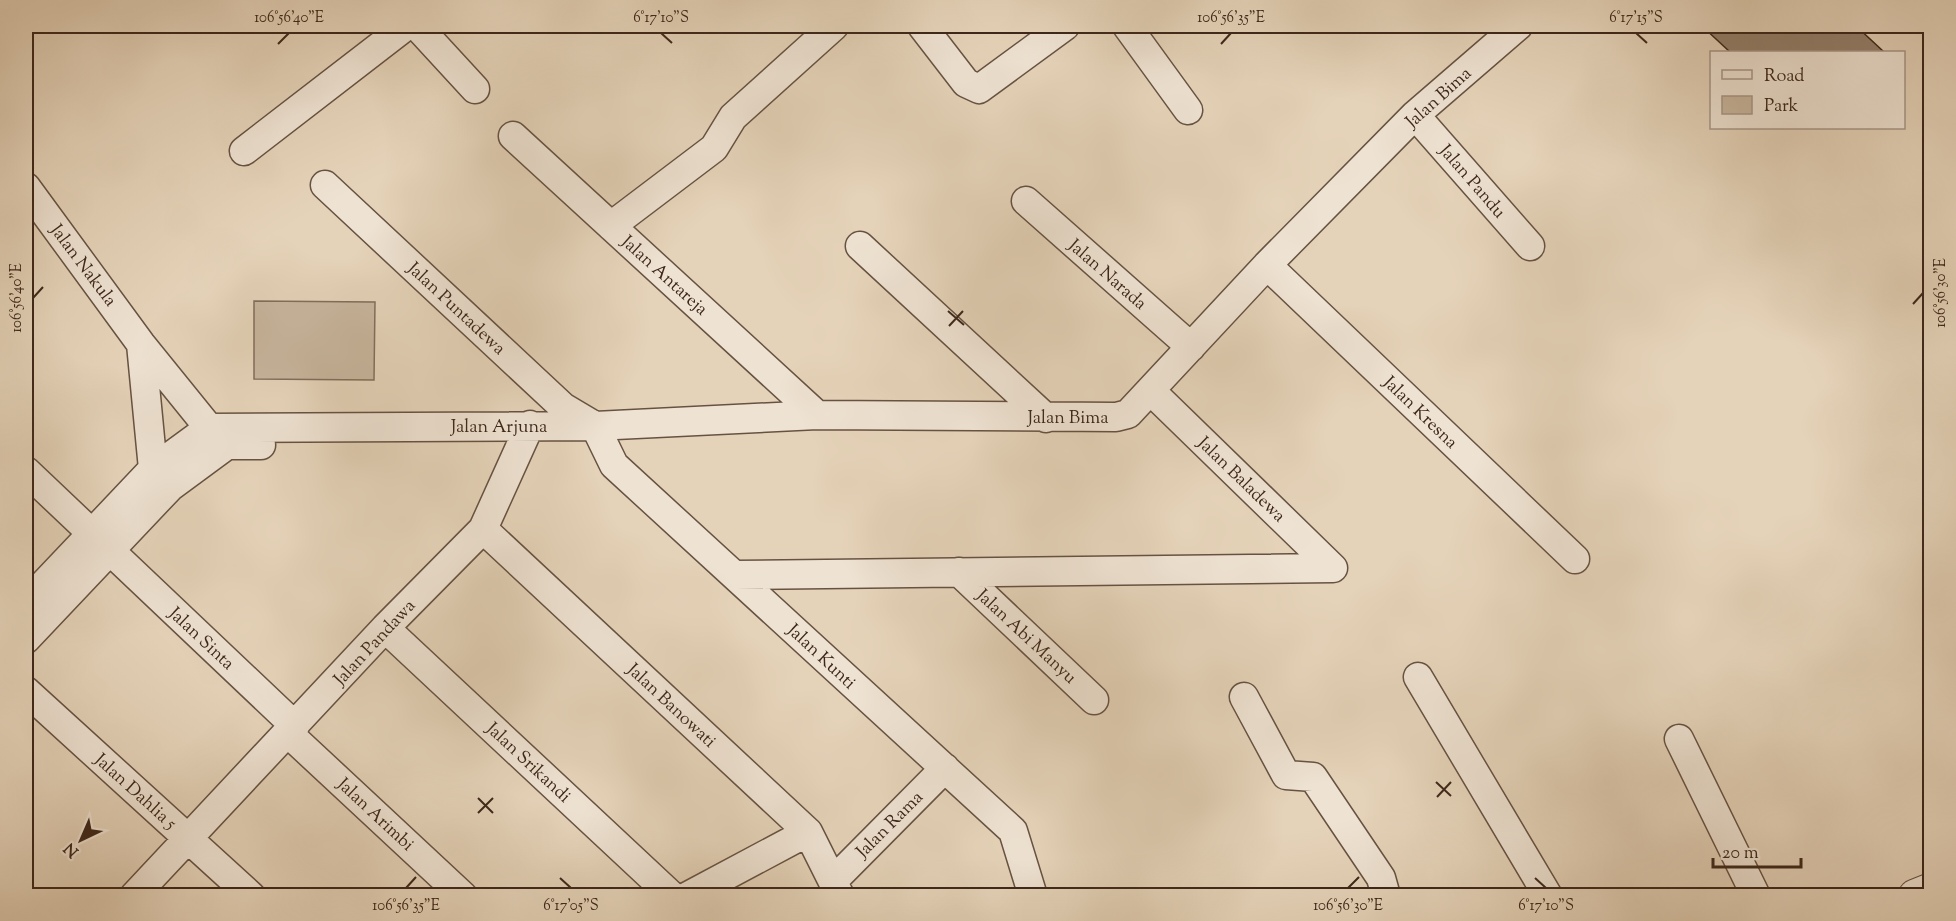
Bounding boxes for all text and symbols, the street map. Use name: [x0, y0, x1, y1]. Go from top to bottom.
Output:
text: 106°56'40"E: [254, 8, 324, 29]
text: 6°17'10"S: [633, 8, 689, 29]
text: 106°56'35"E: [1197, 8, 1265, 29]
text: 6°17'15"S: [1609, 8, 1663, 29]
legend: [1710, 51, 1905, 129]
street label: Jalan Bima: [1400, 62, 1478, 136]
text: Road: [1764, 64, 1804, 90]
text: Park: [1764, 94, 1799, 120]
street label: Jalan Pandu: [1431, 139, 1511, 225]
street label: Jalan Nakula: [42, 219, 122, 313]
street label: Jalan Antareja: [614, 230, 713, 323]
street label: Jalan Narada: [1061, 233, 1152, 317]
street label: Jalan Puntadewa: [400, 256, 511, 362]
text: 106°56'30"E: [1931, 258, 1952, 328]
text: 106°56'40"E: [7, 263, 28, 333]
street label: Jalan Kresna: [1376, 370, 1463, 456]
street label: Jalan Bima: [1027, 406, 1108, 432]
street label: Jalan Arjuna: [450, 415, 547, 441]
street label: Jalan Baladewa: [1190, 431, 1291, 529]
street label: Jalan Abi Manyu: [969, 583, 1082, 691]
street label: Jalan Pandawa: [328, 594, 422, 693]
street label: Jalan Sinta: [161, 601, 240, 677]
street label: Jalan Kunti: [780, 618, 861, 696]
street label: Jalan Banowati: [620, 658, 721, 755]
street label: Jalan Srikandi: [479, 717, 576, 810]
street label: Jalan Dahlia 5: [87, 748, 182, 837]
street label: Jalan Arimbi: [330, 772, 419, 858]
street label: Jalan Rama: [850, 786, 930, 866]
north arrow: [51, 810, 111, 870]
scale bar: [1713, 831, 1802, 869]
text: N: [60, 836, 85, 862]
text: 20 m: [1722, 841, 1759, 867]
text: 106°56'35"E: [372, 896, 440, 917]
text: 6°17'05"S: [543, 896, 599, 917]
text: 106°56'30"E: [1313, 896, 1383, 917]
text: 6°17'10"S: [1518, 896, 1574, 917]

